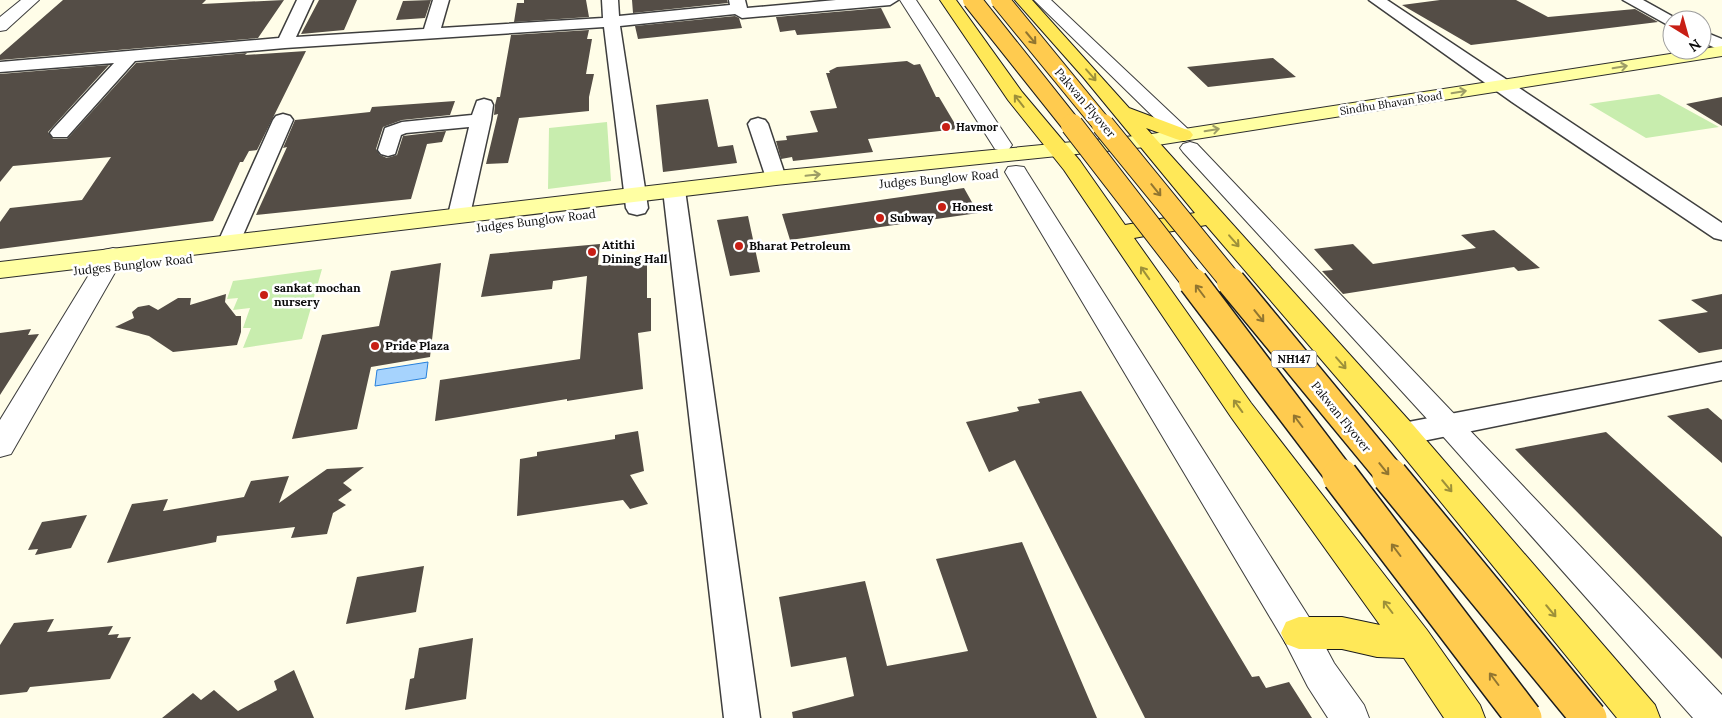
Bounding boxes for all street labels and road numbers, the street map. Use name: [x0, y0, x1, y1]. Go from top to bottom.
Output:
street label: Pakwan Flyover: [1052, 65, 1119, 141]
street label: Sindhu Bhavan Road: [1339, 88, 1444, 118]
street label: Judges Bunglow Road: [877, 166, 999, 191]
street label: Judges Bunglow Road: [474, 206, 596, 235]
street label: Judges Bunglow Road: [71, 251, 193, 278]
road number: NH147: [1272, 350, 1316, 368]
street label: Pakwan Flyover: [1308, 378, 1375, 456]

